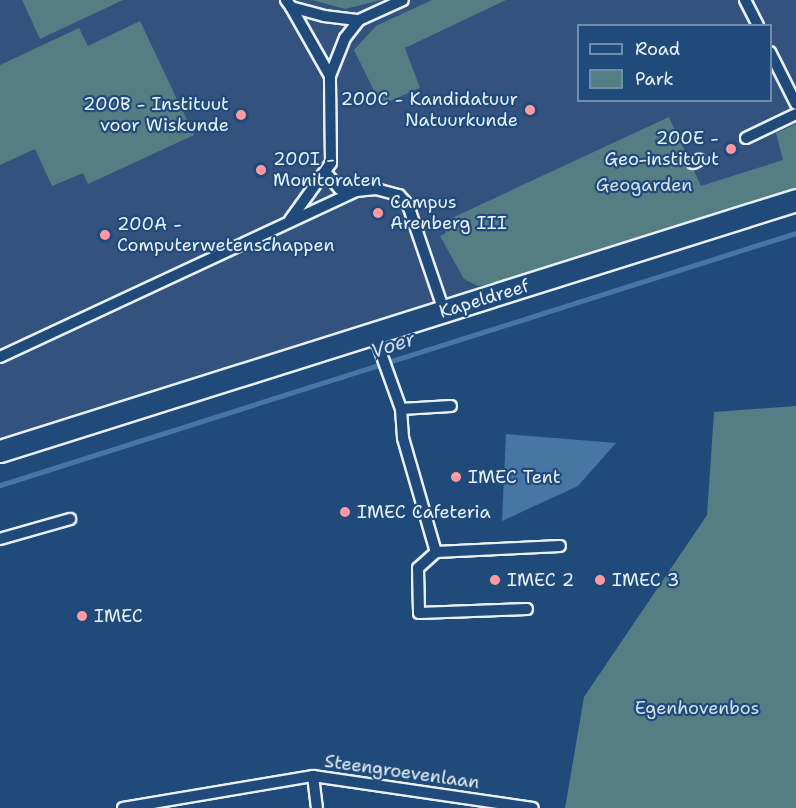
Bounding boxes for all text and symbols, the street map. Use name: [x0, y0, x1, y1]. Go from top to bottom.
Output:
legend: [577, 24, 772, 102]
text: Road: [635, 37, 680, 61]
text: Park: [635, 67, 674, 91]
place label: 200C - Kandidatuur Natuurkunde: [340, 89, 518, 132]
place label: 200B - Instituut voor Wiskunde: [83, 94, 229, 136]
marker: 200C - Kandidatuur Natuurkunde: [523, 103, 537, 117]
marker: 200B - Instituut voor Wiskunde: [234, 108, 248, 122]
place label: 200E - Geo-instituut: [605, 128, 719, 170]
marker: 200E - Geo-instituut: [724, 142, 738, 156]
place label: 200I - Monitoraten: [273, 149, 381, 192]
marker: 200I - Monitoraten: [254, 163, 268, 177]
park label: Geogarden: [596, 174, 692, 196]
place label: Campus Arenberg III: [390, 192, 507, 234]
marker: Campus Arenberg III: [371, 206, 385, 220]
place label: 200A - Computerwetenschappen: [117, 214, 335, 256]
marker: 200A - Computerwetenschappen: [98, 228, 112, 242]
street label: Kapeldreef: [436, 275, 532, 323]
water label: Voer: [368, 327, 418, 363]
place label: IMEC Tent: [468, 466, 561, 488]
marker: IMEC Tent: [449, 470, 463, 484]
place label: IMEC Cafeteria: [357, 501, 491, 523]
marker: IMEC Cafeteria: [338, 505, 352, 519]
place label: IMEC 2: [507, 569, 574, 591]
place label: IMEC 3: [612, 569, 679, 591]
marker: IMEC 2: [488, 573, 502, 587]
marker: IMEC 3: [593, 573, 607, 587]
place label: IMEC: [94, 605, 143, 627]
marker: IMEC: [75, 609, 89, 623]
park label: Egenhovenbos: [635, 697, 759, 719]
street label: Steengroevenlaan: [323, 750, 481, 794]

